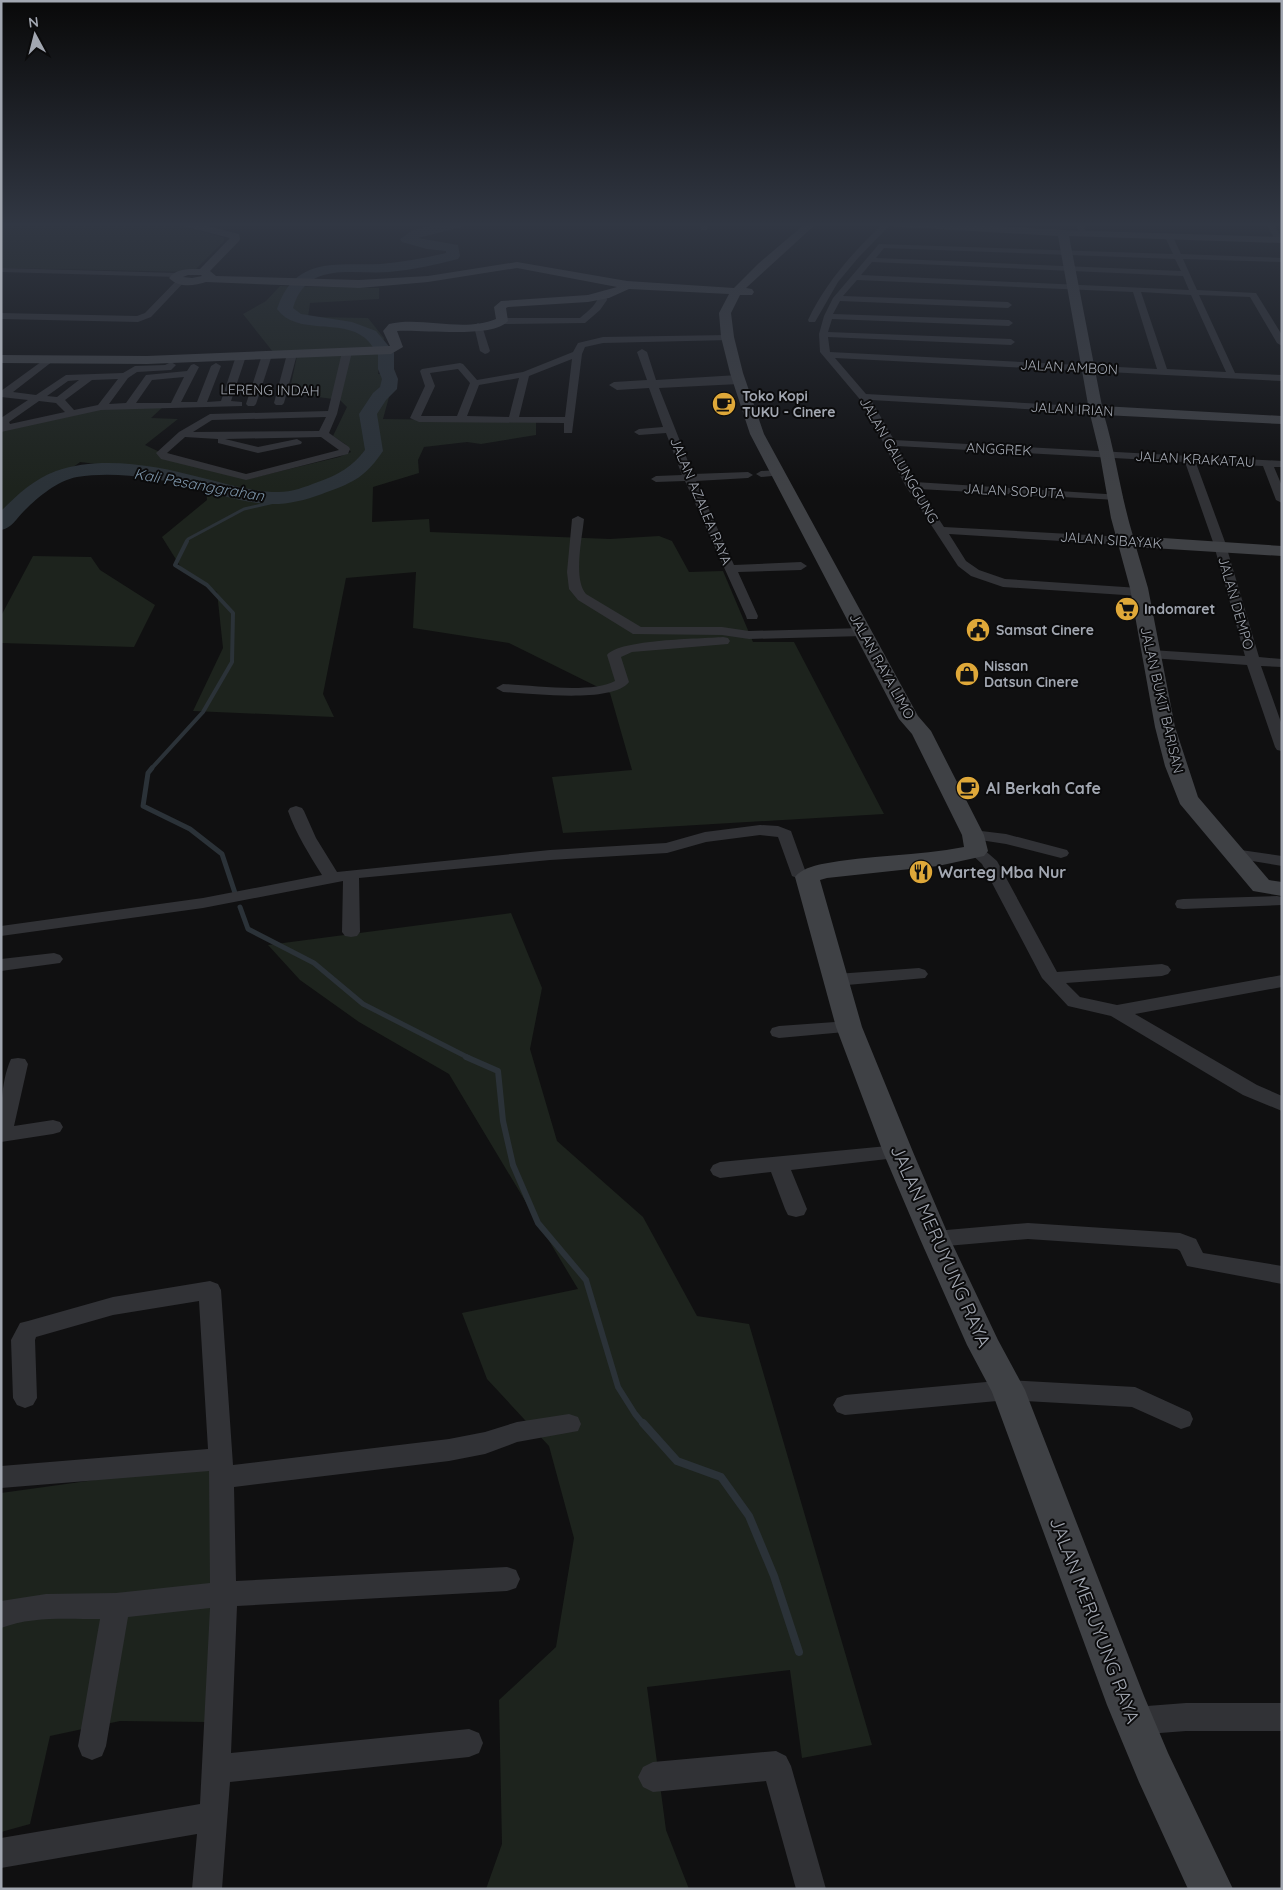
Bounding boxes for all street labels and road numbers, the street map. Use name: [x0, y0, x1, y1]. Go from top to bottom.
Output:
street label: JALAN AMBON: [1020, 355, 1118, 379]
street label: LERENG INDAH: [220, 380, 320, 400]
street label: JALAN GALUNGGUNG: [855, 394, 943, 526]
street label: JALAN IRIAN: [1030, 398, 1114, 420]
street label: JALAN AZALEA RAYA: [666, 434, 736, 568]
street label: ANGGREK: [966, 438, 1032, 460]
street label: JALAN KRAKATAU: [1135, 447, 1255, 471]
street label: JALAN SOPUTA: [963, 479, 1065, 503]
street label: JALAN SIBAYAK: [1059, 527, 1163, 553]
street label: JALAN DEMPO: [1214, 554, 1258, 652]
street label: JALAN RAYA LIMO: [845, 610, 919, 722]
street label: JALAN BUKIT BARISAN: [1136, 625, 1188, 775]
street label: JALAN MERUYUNG RAYA: [885, 1141, 997, 1351]
street label: JALAN MERUYUNG RAYA: [1044, 1513, 1146, 1727]

